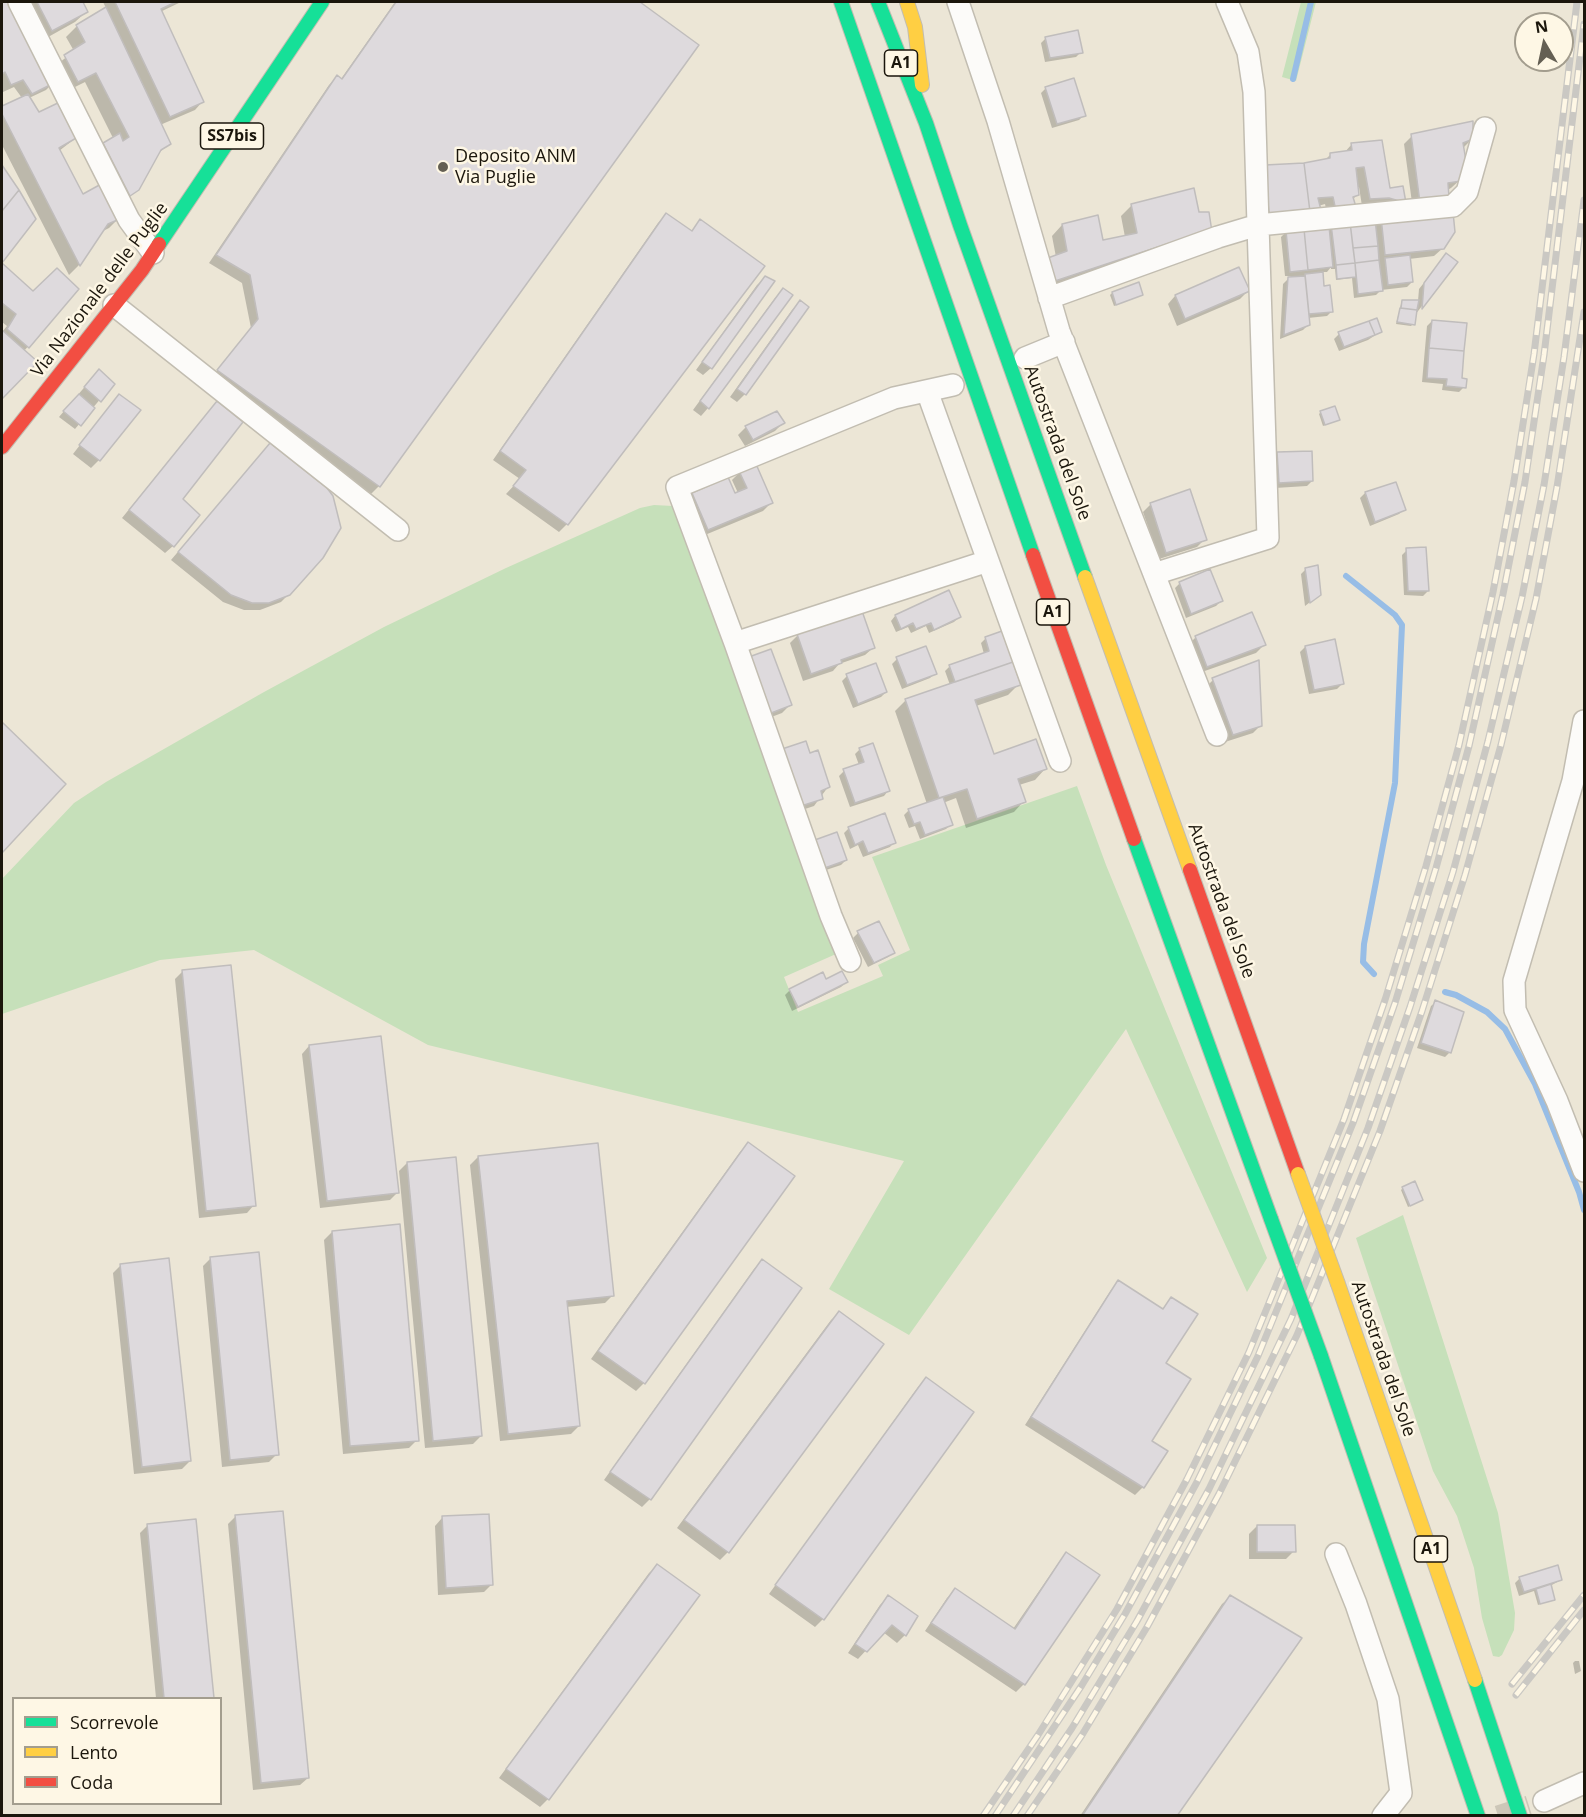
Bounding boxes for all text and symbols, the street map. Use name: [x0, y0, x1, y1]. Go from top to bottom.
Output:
north arrow: [1514, 12, 1574, 72]
text: N: [1533, 14, 1550, 38]
road number: A1: [884, 50, 918, 76]
road number: SS7bis: [200, 123, 264, 149]
place label: Deposito ANM Via Puglie: [455, 146, 576, 188]
marker: Deposito ANM Via Puglie: [436, 160, 450, 174]
street label: Via Nazionale delle Puglie: [27, 198, 173, 382]
street label: Autostrada del Sole: [1019, 363, 1095, 523]
road number: A1: [1036, 599, 1070, 625]
street label: Autostrada del Sole: [1183, 821, 1259, 981]
street label: Autostrada del Sole: [1346, 1278, 1420, 1440]
road number: A1: [1414, 1536, 1448, 1562]
legend: [12, 1697, 222, 1805]
text: Scorrevole: [70, 1710, 159, 1734]
text: Lento: [70, 1740, 118, 1764]
text: Coda: [70, 1770, 113, 1794]

